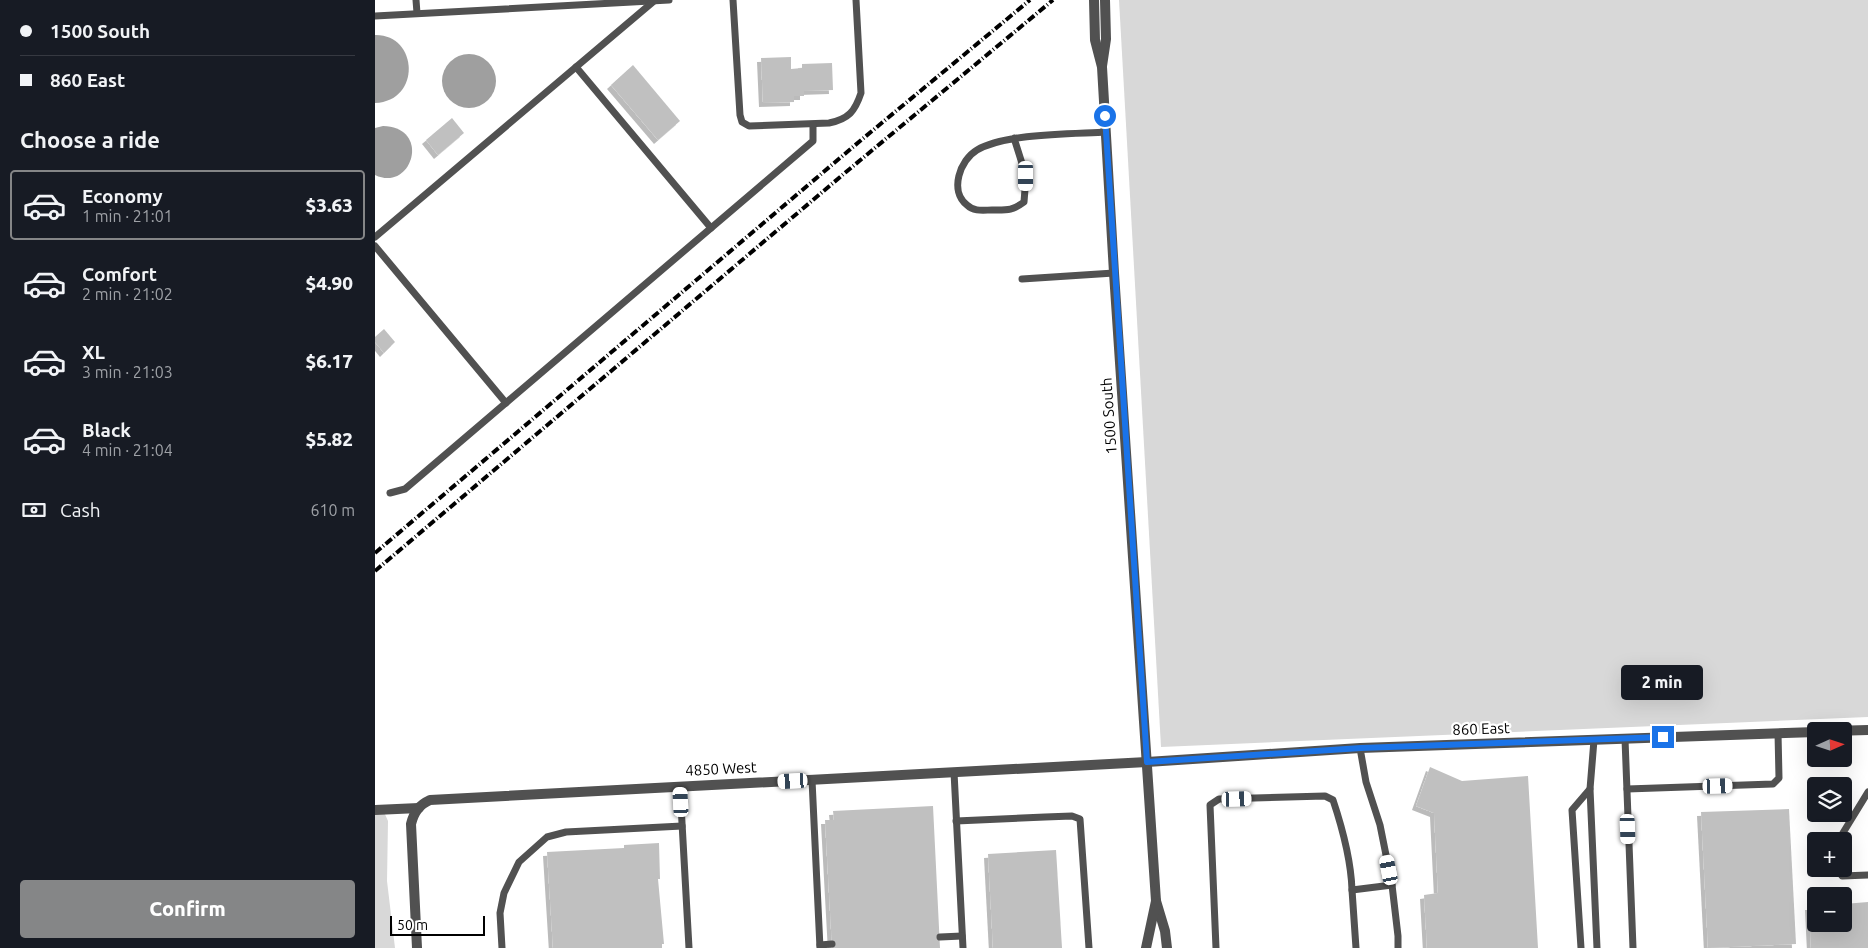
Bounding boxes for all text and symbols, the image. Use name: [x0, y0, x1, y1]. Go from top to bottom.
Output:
text: 1500 South: [50, 20, 150, 42]
text: 860 East: [50, 69, 125, 91]
route start: [1094, 105, 1116, 127]
text: Choose a ride: [20, 127, 160, 152]
car: [1018, 161, 1033, 191]
icon: car: [22, 183, 67, 228]
text: Economy: [82, 185, 163, 207]
text: $3.63: [305, 194, 353, 216]
text: 1 min · 21:01: [82, 207, 173, 225]
icon: car: [22, 261, 67, 306]
text: Comfort: [82, 263, 157, 285]
text: $4.90: [305, 272, 353, 294]
text: 2 min · 21:02: [82, 285, 173, 303]
icon: car: [22, 339, 67, 384]
text: XL: [82, 341, 105, 363]
text: $6.17: [305, 350, 353, 372]
text: 3 min · 21:03: [82, 363, 173, 381]
street label: 1500 South: [1097, 377, 1120, 455]
icon: car: [22, 417, 67, 462]
text: Black: [82, 419, 131, 441]
text: $5.82: [305, 428, 353, 450]
text: 4 min · 21:04: [82, 441, 173, 459]
icon: cash: [20, 496, 48, 524]
text: Cash: [60, 499, 101, 521]
text: 610 m: [310, 501, 355, 519]
callout: 2 min: [1622, 664, 1704, 700]
text: 2 min: [1642, 673, 1682, 691]
street label: 860 East: [1452, 719, 1510, 738]
north arrow: [1807, 722, 1853, 768]
map controls: [1807, 722, 1852, 932]
route end: [1652, 726, 1674, 748]
street label: 4850 West: [685, 758, 757, 779]
car: [777, 773, 808, 789]
button: layers: [1807, 777, 1852, 822]
car: [1702, 778, 1733, 794]
car: [672, 787, 689, 817]
car: [1221, 791, 1252, 807]
car: [1619, 814, 1636, 844]
button: +: [1807, 832, 1852, 877]
car: [1378, 854, 1399, 886]
button: Confirm: [20, 880, 355, 938]
button: −: [1807, 887, 1852, 932]
scale bar: [390, 913, 485, 936]
text: 50 m: [397, 917, 428, 933]

